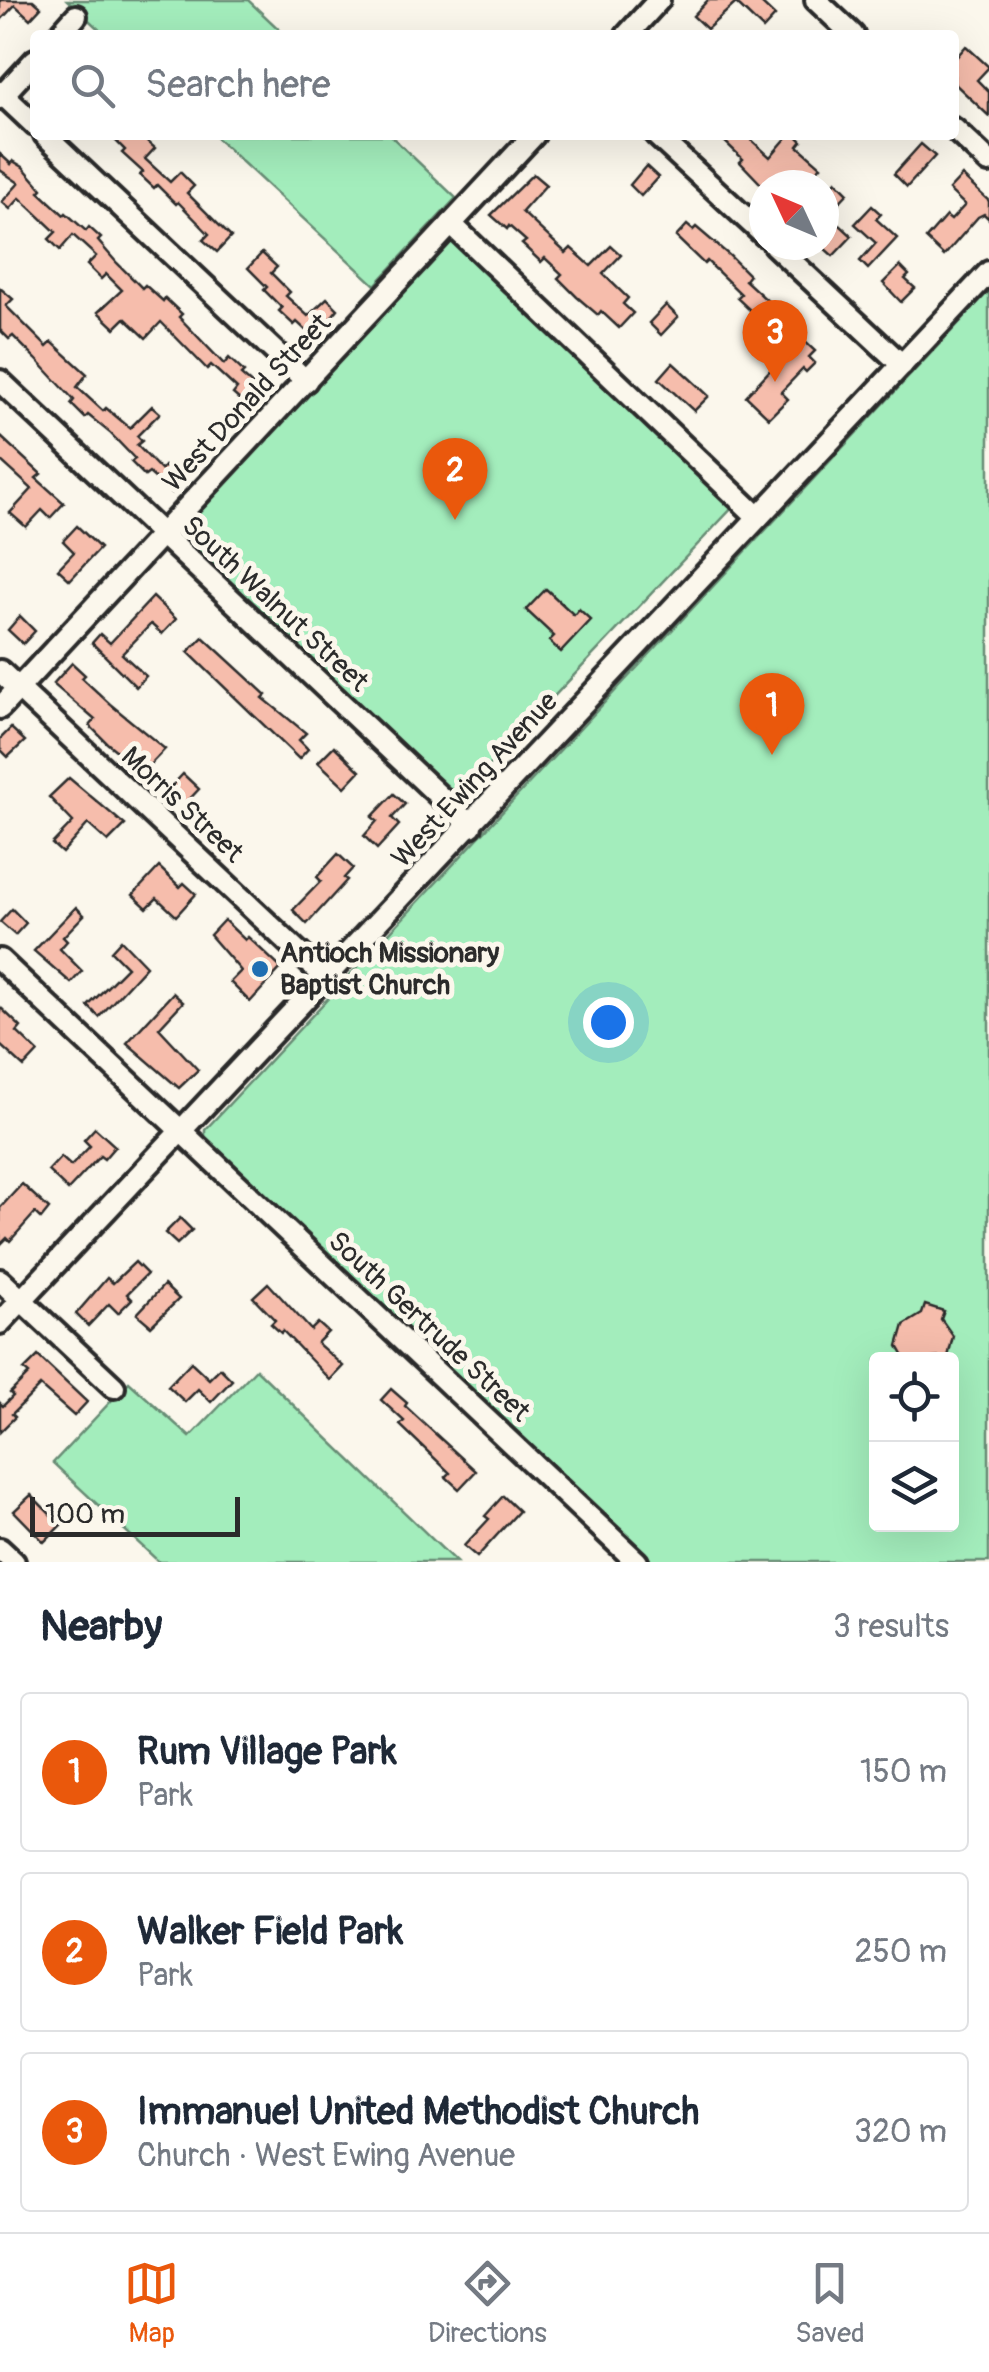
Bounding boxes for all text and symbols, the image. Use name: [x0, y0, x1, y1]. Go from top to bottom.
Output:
search box: [30, 30, 959, 140]
icon: search: [65, 58, 120, 113]
text: Search here: [145, 61, 331, 109]
north arrow: [749, 170, 839, 260]
pin: 3: [742, 300, 808, 382]
street label: West Donald Street: [155, 306, 339, 499]
pin: 2: [422, 438, 488, 520]
street label: South Walnut Street: [174, 508, 376, 700]
pin: 1: [740, 672, 804, 755]
street label: West Ewing Avenue: [385, 685, 566, 875]
street label: Morris Street: [113, 739, 251, 871]
place label: Antioch Missionary Baptist Church: [280, 936, 499, 1003]
marker: Antioch Missionary Baptist Church: [249, 958, 271, 980]
your location: [583, 997, 634, 1048]
street label: South Gertrude Street: [321, 1224, 538, 1430]
map controls: [869, 1352, 959, 1532]
button: locate: [869, 1352, 959, 1442]
button: layers: [869, 1442, 959, 1532]
scale bar: [30, 1492, 240, 1536]
text: 100 m: [45, 1497, 125, 1532]
text: Nearby: [40, 1601, 162, 1653]
text: 3 results: [833, 1607, 949, 1647]
text: Rum Village Park: [137, 1728, 397, 1776]
text: 1: [68, 1752, 81, 1792]
text: 150 m: [860, 1752, 947, 1792]
text: Park: [137, 1776, 193, 1816]
text: Walker Field Park: [137, 1908, 403, 1956]
text: 2: [66, 1932, 83, 1972]
text: 250 m: [855, 1932, 947, 1972]
text: Park: [137, 1956, 193, 1996]
text: Immanuel United Methodist Church: [137, 2088, 699, 2136]
text: 3: [66, 2112, 83, 2152]
text: 320 m: [854, 2112, 947, 2152]
text: Church · West Ewing Avenue: [137, 2136, 515, 2176]
tab: Map: [124, 2256, 179, 2351]
tab: Directions: [428, 2256, 547, 2351]
tab: Saved: [795, 2256, 865, 2351]

